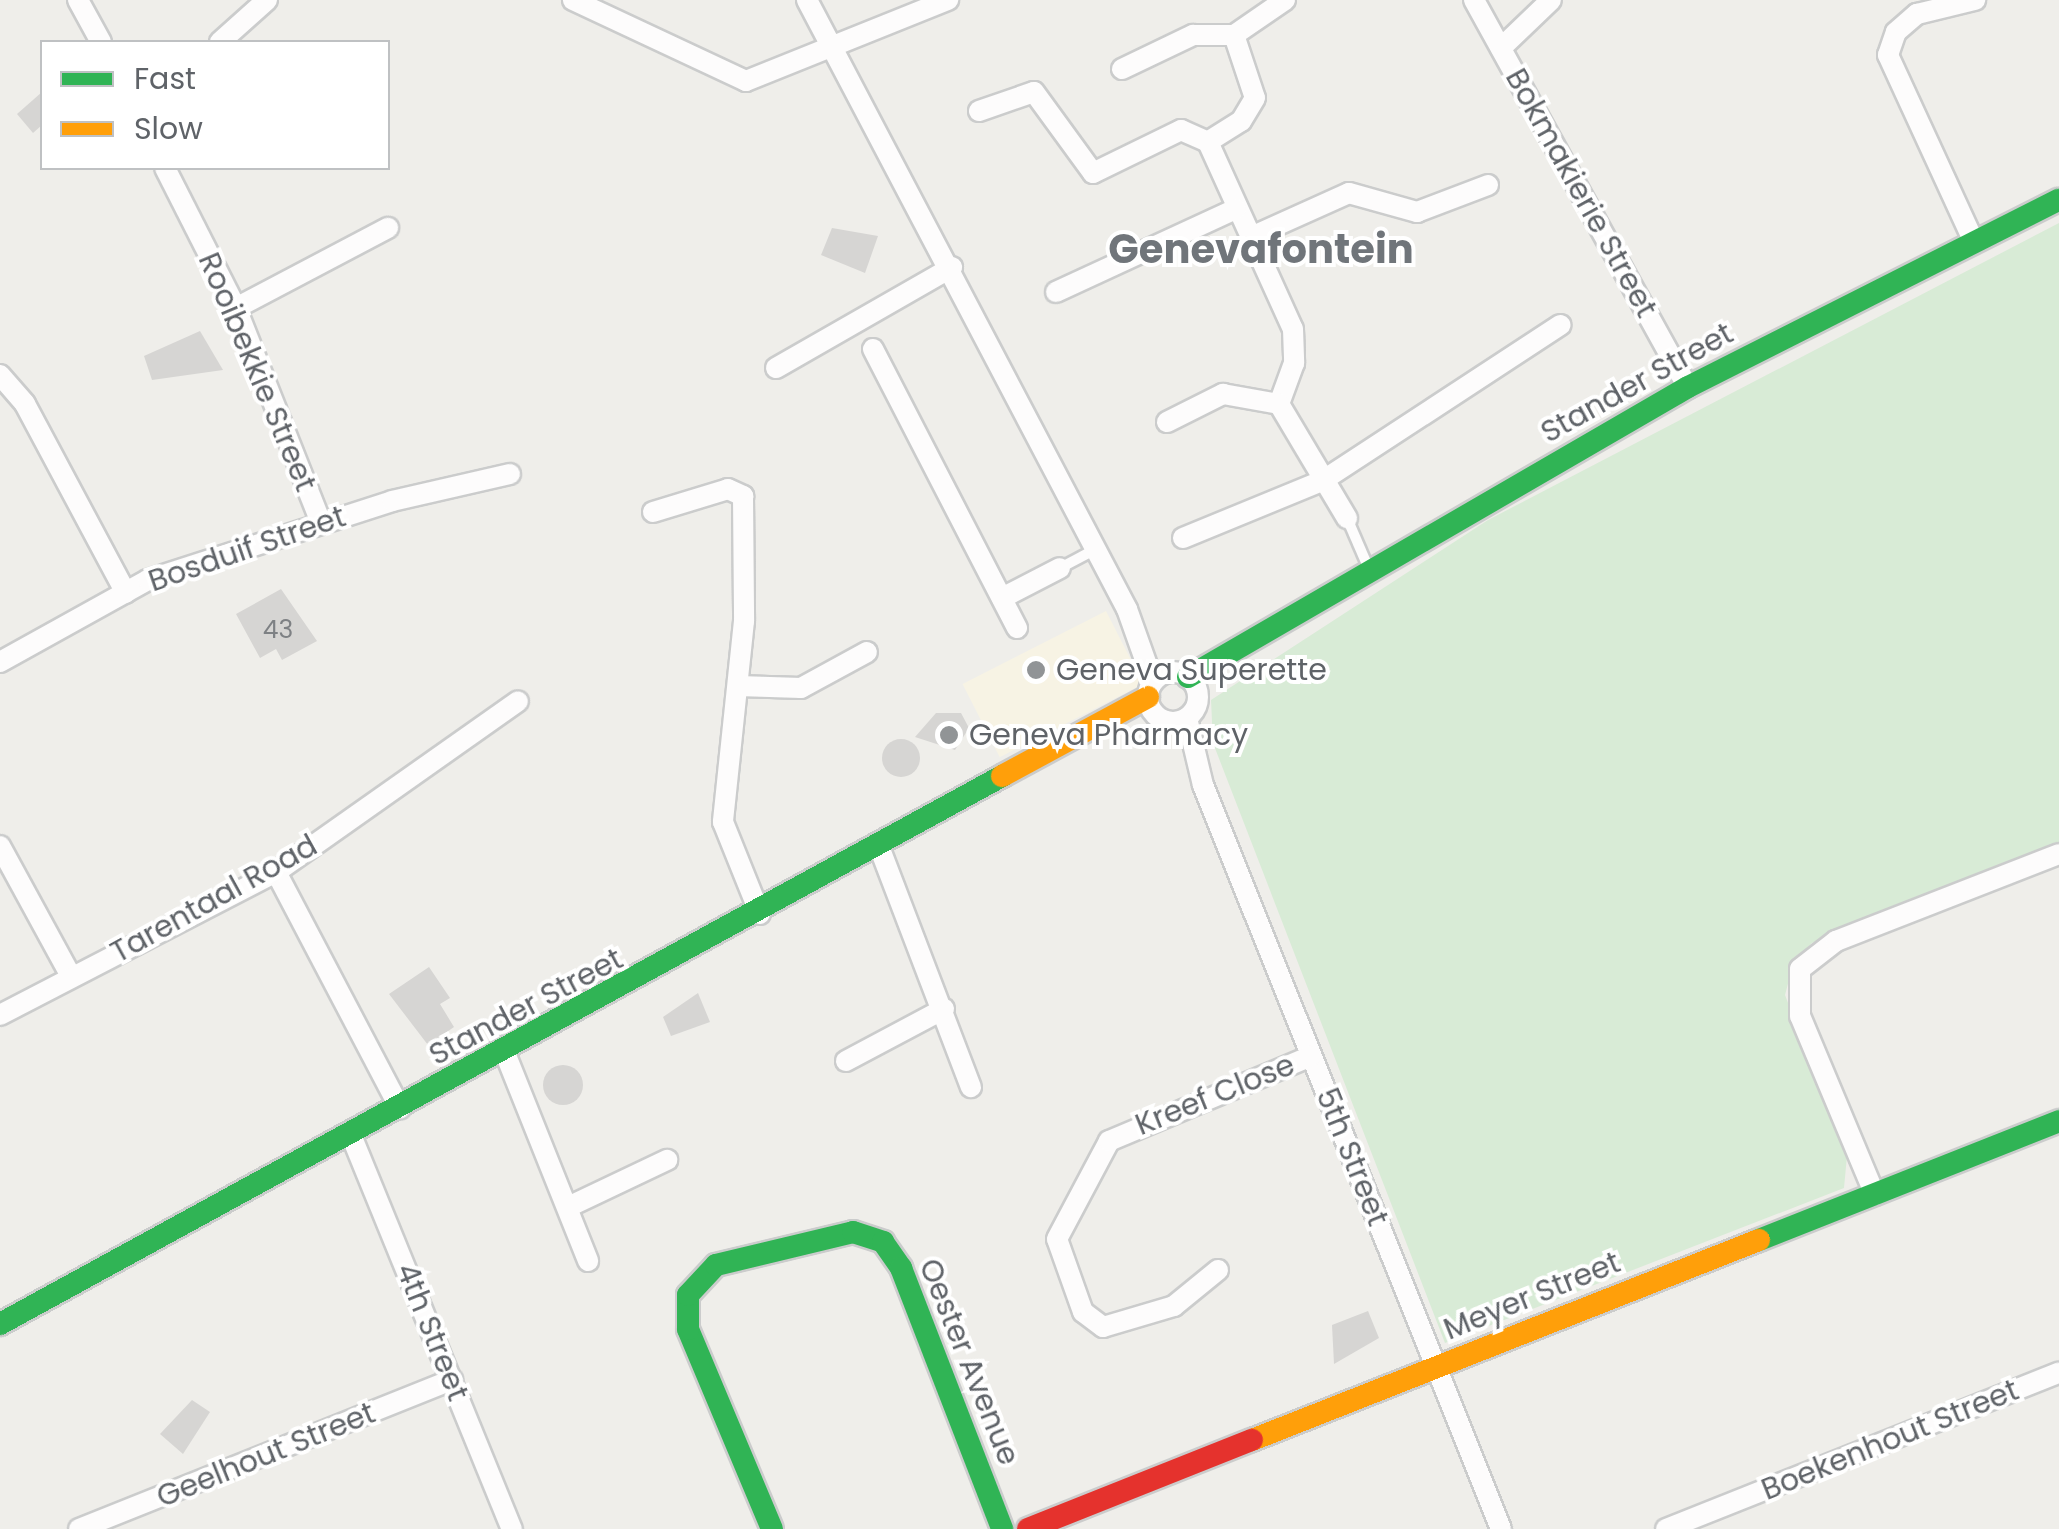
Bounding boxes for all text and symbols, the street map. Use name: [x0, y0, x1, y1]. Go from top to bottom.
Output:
legend: [40, 40, 390, 170]
text: Fast: [134, 57, 196, 100]
street label: Bokmakierie Street: [1498, 62, 1664, 324]
text: Slow: [134, 107, 203, 150]
district label: Genevafontein: [1108, 225, 1414, 273]
street label: Rooibekkie Street: [190, 247, 324, 497]
street label: Stander Street: [1535, 315, 1739, 451]
street label: Bosduif Street: [144, 498, 350, 600]
house number: 43: [263, 615, 293, 645]
place label: Geneva Superette: [1056, 652, 1327, 688]
marker: Geneva Superette: [1025, 659, 1047, 681]
place label: Geneva Pharmacy: [969, 717, 1248, 753]
marker: Geneva Pharmacy: [938, 724, 960, 746]
street label: Tarentaal Road: [105, 827, 323, 971]
street label: Stander Street: [423, 941, 629, 1073]
street label: Kreef Close: [1130, 1047, 1300, 1143]
street label: 5th Street: [1308, 1083, 1396, 1231]
street label: Meyer Street: [1439, 1244, 1625, 1348]
street label: Oester Avenue: [911, 1254, 1027, 1470]
street label: 4th Street: [388, 1258, 476, 1406]
street label: Boekenhout Street: [1756, 1372, 2024, 1508]
street label: Geelhout Street: [152, 1395, 380, 1515]

